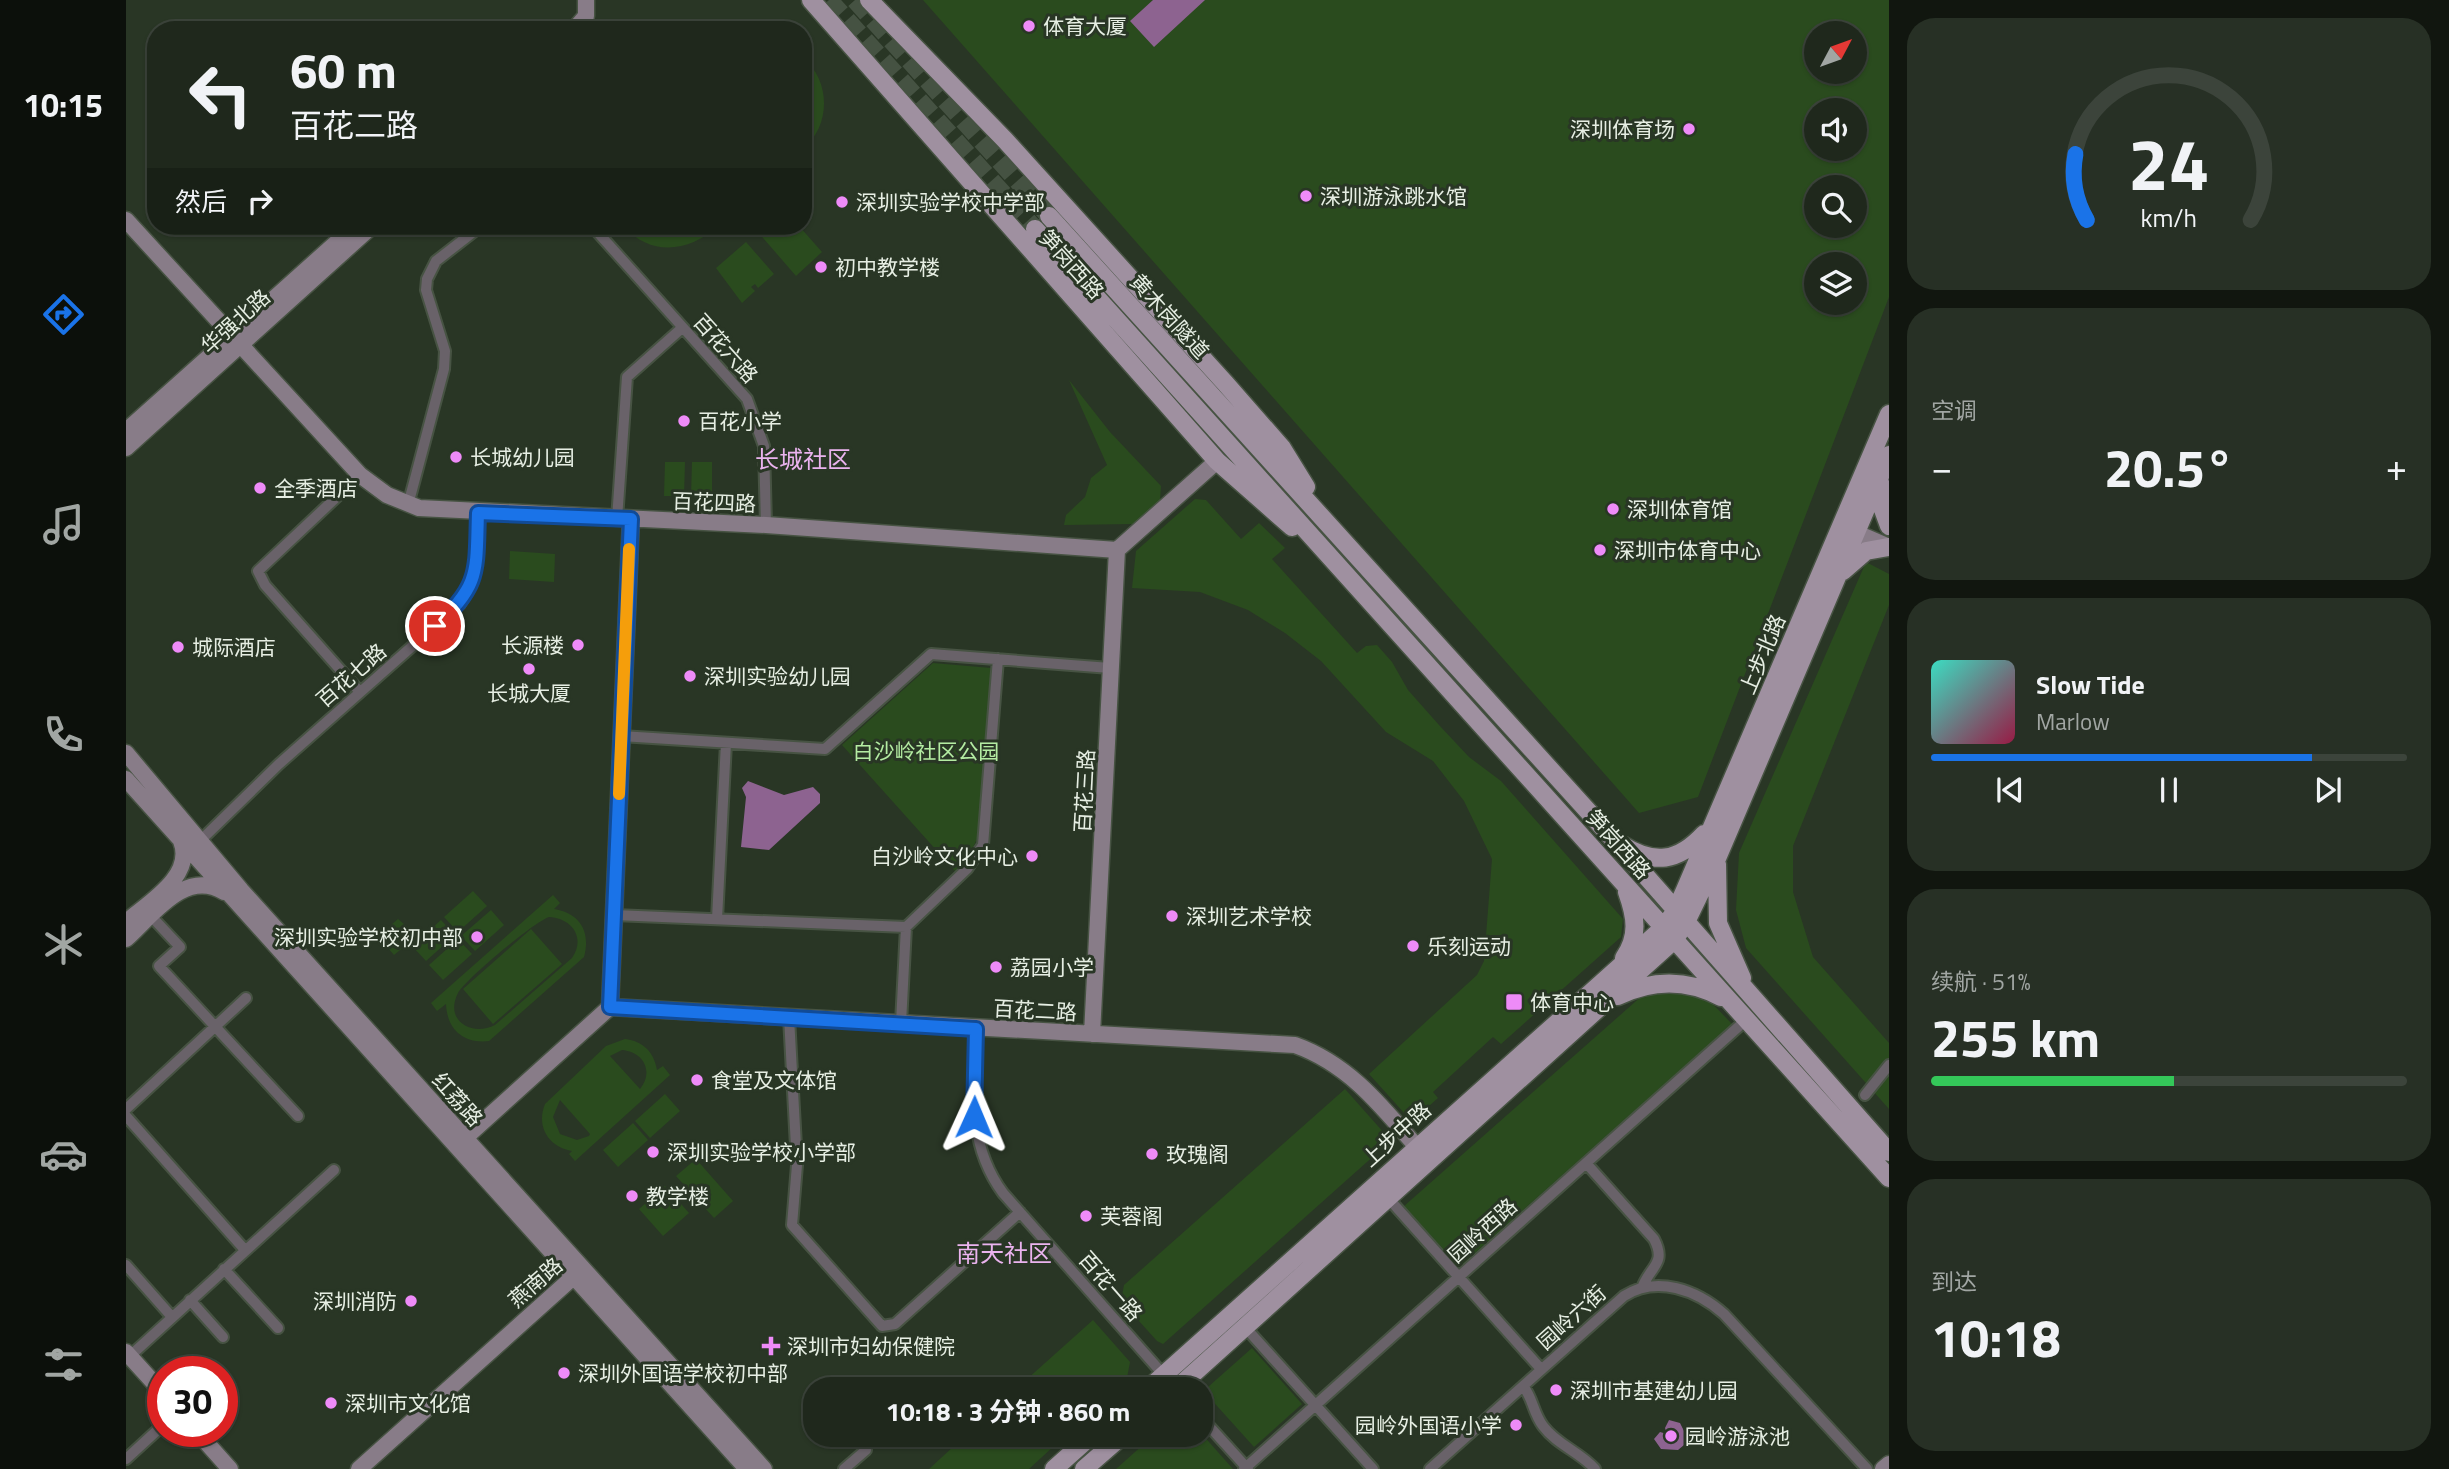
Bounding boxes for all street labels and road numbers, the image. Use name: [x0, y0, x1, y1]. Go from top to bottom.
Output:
street label: 笋岗西路: [1032, 222, 1112, 306]
street label: 黄木岗隧道: [1123, 266, 1217, 366]
street label: 华强北路: [193, 281, 277, 361]
street label: 百花六路: [686, 306, 766, 390]
street label: 百花四路: [671, 485, 757, 519]
street label: 上步北路: [1731, 609, 1793, 699]
street label: 百花七路: [309, 635, 393, 715]
street label: 百花三路: [1066, 748, 1102, 834]
street label: 笋岗西路: [1579, 802, 1659, 886]
street label: 百花二路: [992, 992, 1078, 1028]
street label: 红荔路: [425, 1065, 491, 1133]
street label: 上步中路: [1354, 1094, 1438, 1174]
street label: 园岭西路: [1440, 1190, 1524, 1270]
street label: 百花一路: [1071, 1244, 1151, 1328]
street label: 燕南路: [501, 1249, 569, 1315]
street label: 园岭六街: [1529, 1277, 1613, 1357]

